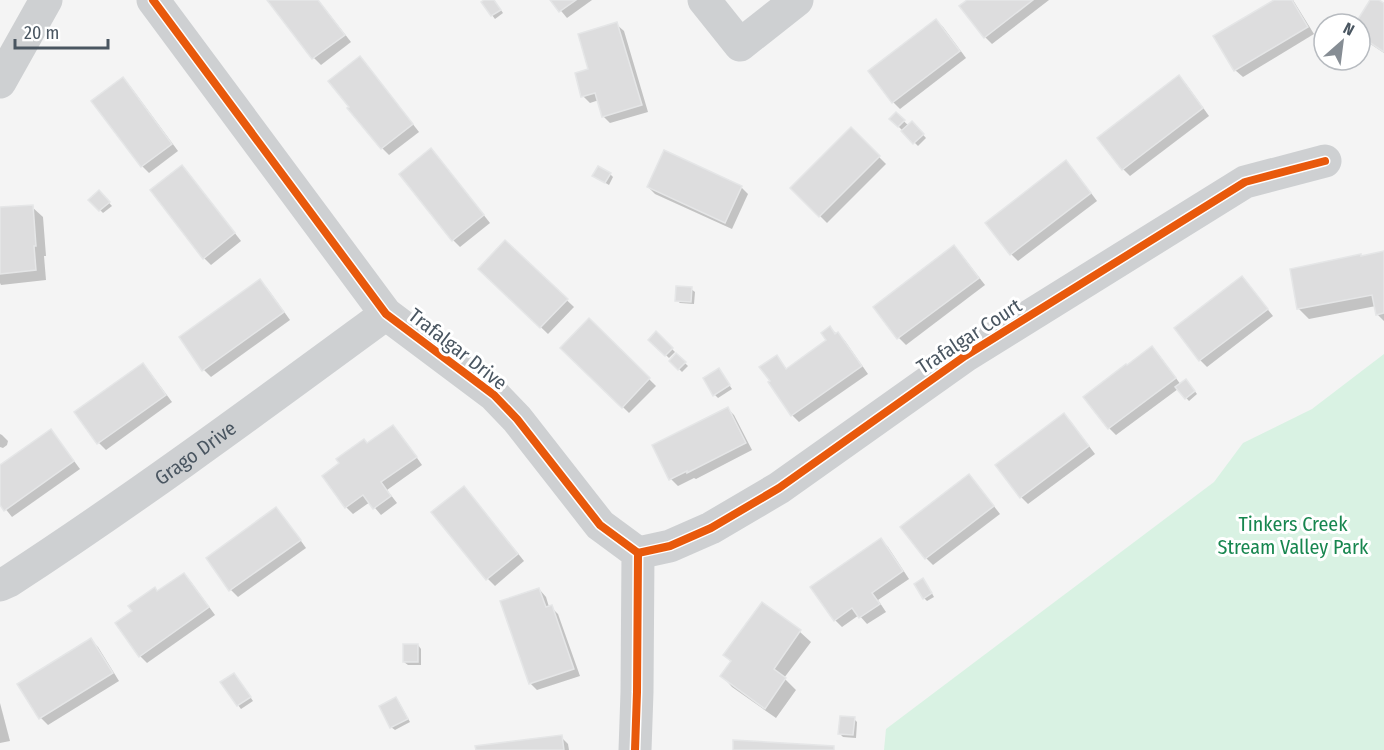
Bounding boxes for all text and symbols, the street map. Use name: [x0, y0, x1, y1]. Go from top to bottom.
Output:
scale bar: [15, 12, 108, 50]
north arrow: [1312, 12, 1372, 72]
text: N: [1340, 19, 1358, 40]
text: 20 m: [24, 22, 59, 44]
street label: Trafalgar Court: [912, 293, 1026, 379]
street label: Trafalgar Drive: [404, 303, 512, 395]
street label: Grago Drive: [150, 416, 241, 490]
park label: Tinkers Creek Stream Valley Park: [1218, 512, 1369, 559]

